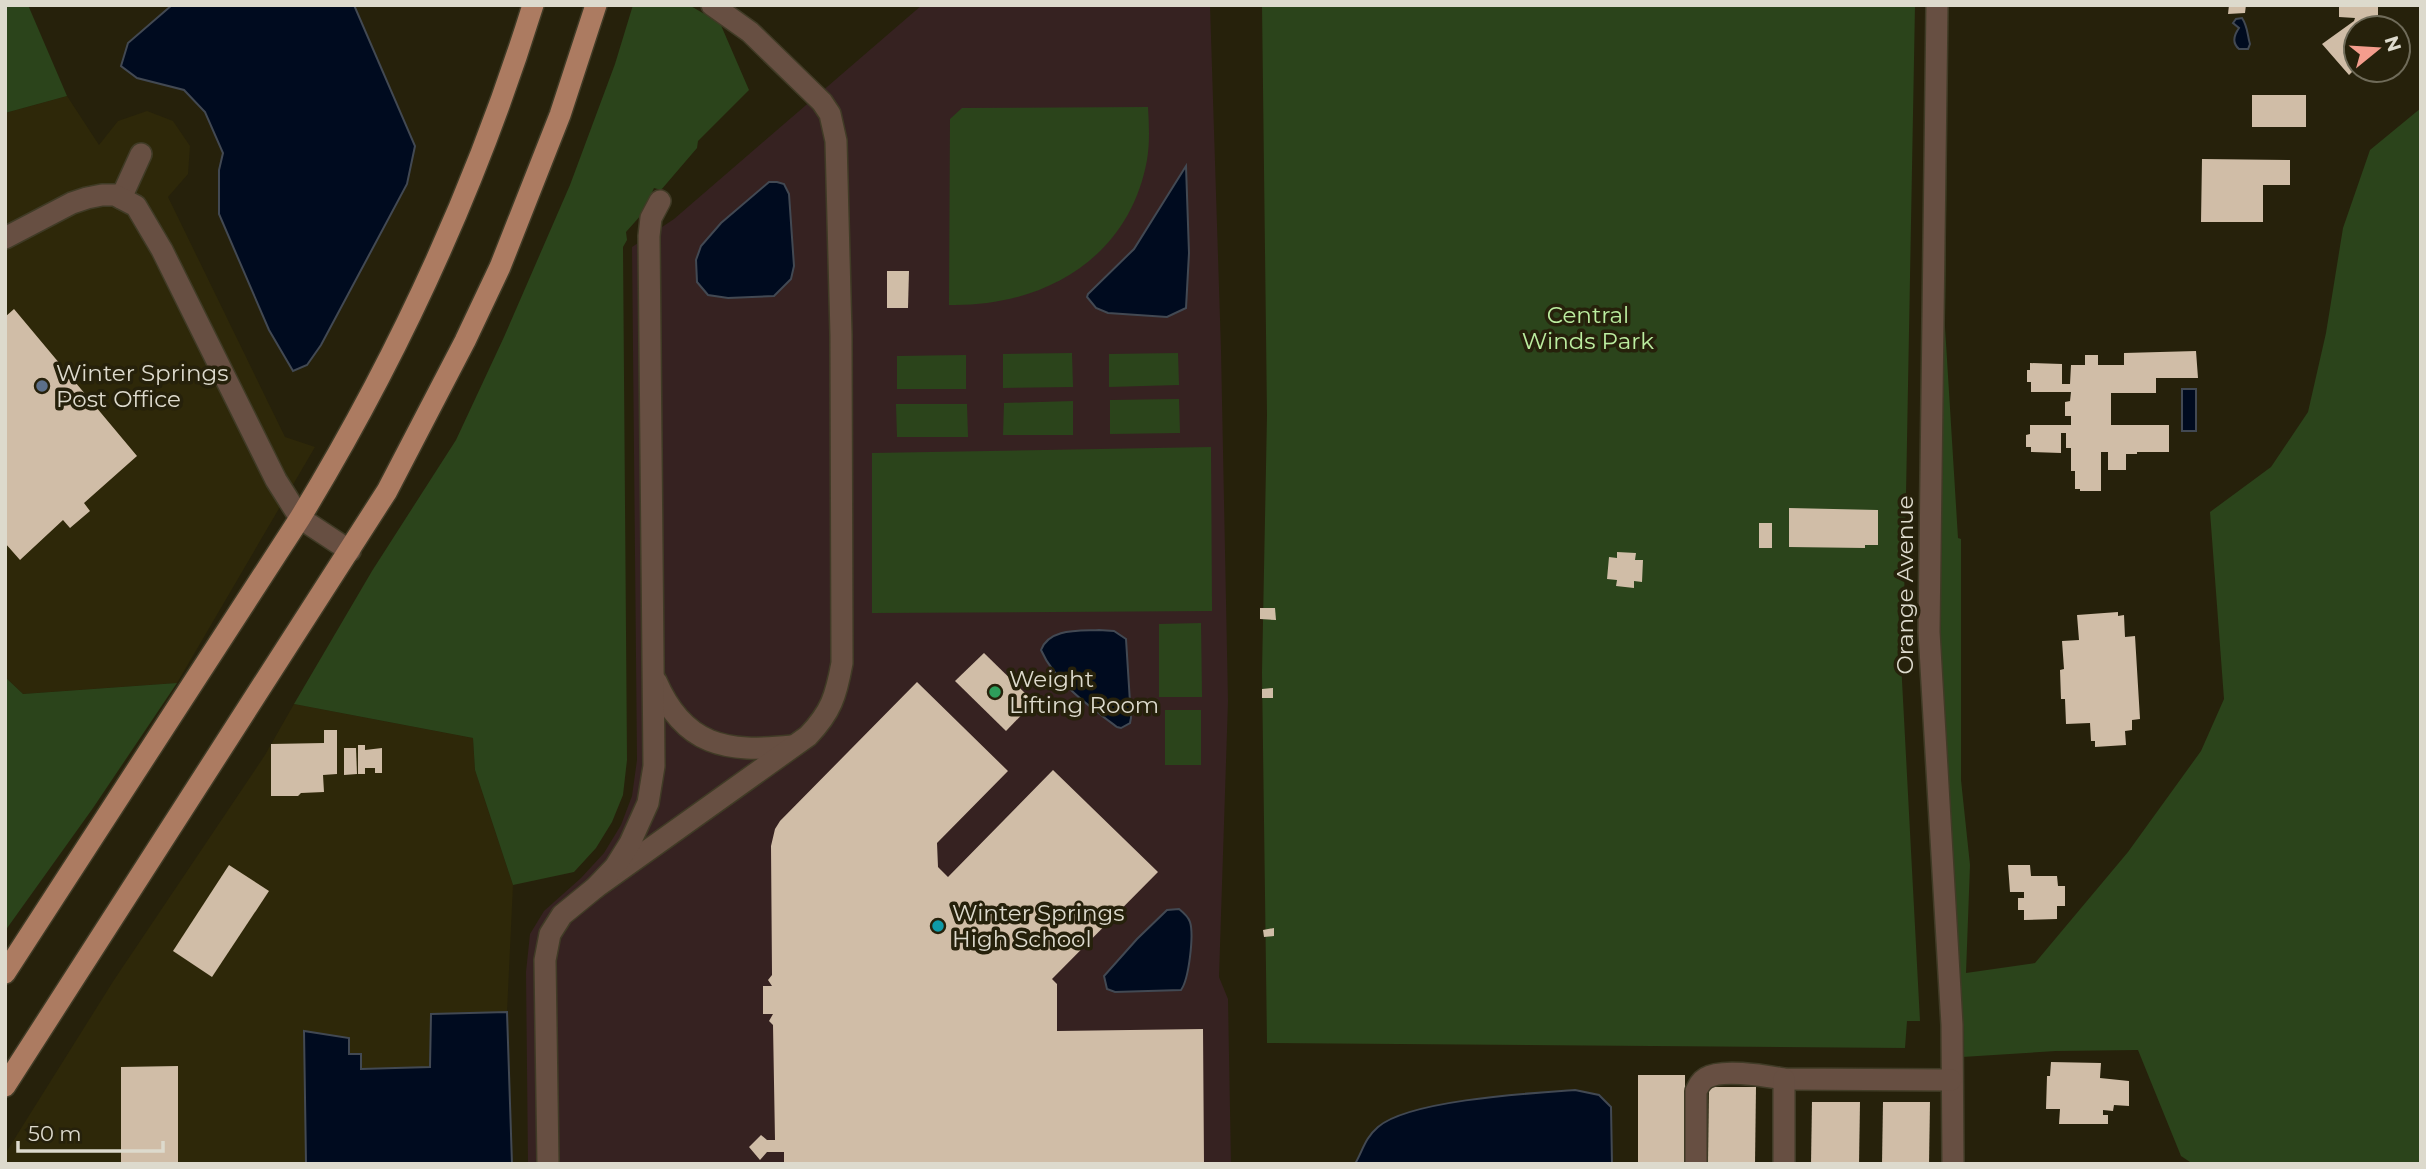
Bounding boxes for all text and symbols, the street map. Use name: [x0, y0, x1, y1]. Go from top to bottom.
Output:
north arrow: [2342, 14, 2412, 84]
text: N: [2379, 33, 2406, 55]
park label: Central Winds Park: [1522, 301, 1654, 355]
place label: Winter Springs Post Office: [56, 359, 228, 413]
marker: Winter Springs Post Office: [34, 378, 50, 394]
street label: Orange Avenue: [1891, 495, 1919, 675]
place label: Weight Lifting Room: [1009, 665, 1159, 719]
marker: Weight Lifting Room: [987, 684, 1003, 700]
place label: Winter Springs High School: [952, 899, 1124, 953]
marker: Winter Springs High School: [930, 918, 946, 934]
scale bar: [18, 1110, 163, 1154]
text: 50 m: [28, 1121, 82, 1146]

